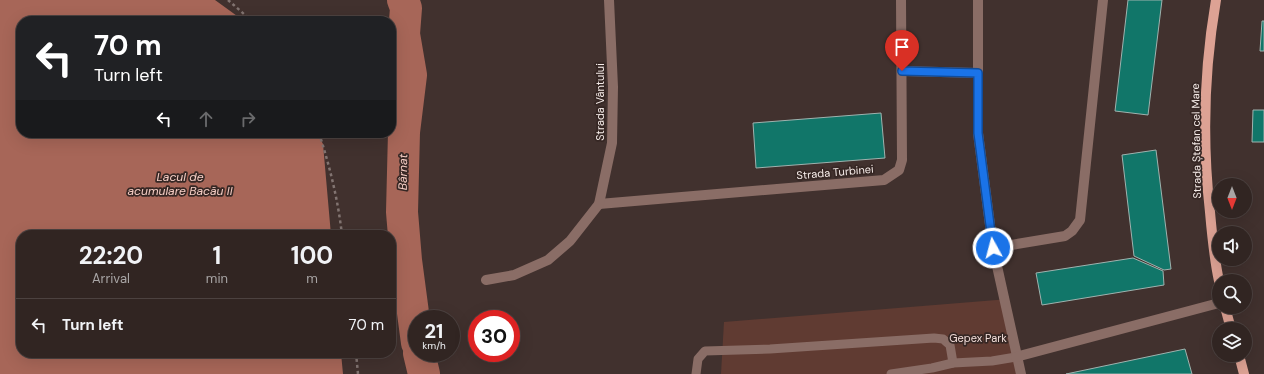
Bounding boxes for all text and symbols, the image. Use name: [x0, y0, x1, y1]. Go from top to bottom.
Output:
text: 70 m: [94, 27, 162, 64]
pin: [885, 30, 919, 71]
icon: left: [28, 32, 80, 84]
icon: arrive: [891, 36, 913, 58]
text: Turn left: [94, 63, 163, 87]
street label: Strada Vântului: [593, 63, 607, 141]
street label: Strada Ștefan cel Mare: [1188, 83, 1204, 199]
icon: left: [153, 108, 175, 130]
icon: ahead: [195, 108, 217, 130]
icon: right: [237, 108, 259, 130]
water label: Bârnat: [395, 153, 411, 190]
street label: Strada Turbinei: [796, 162, 874, 182]
water label: Lacul de acumulare Bacău II: [127, 169, 233, 199]
north arrow: [1212, 178, 1252, 218]
map controls: [1212, 178, 1252, 362]
button: sound: [1212, 226, 1252, 266]
position arrow: [972, 227, 1014, 269]
text: 22:20: [79, 240, 143, 271]
text: 1: [213, 240, 221, 271]
text: 100: [291, 240, 333, 271]
text: Arrival: [92, 270, 130, 287]
text: min: [206, 270, 228, 287]
text: m: [306, 270, 318, 287]
button: search: [1212, 274, 1252, 314]
speed limit sign: 30: [468, 310, 520, 362]
icon: left: [28, 314, 50, 336]
text: Turn left: [62, 315, 123, 335]
text: 70 m: [349, 315, 384, 335]
text: 21: [425, 318, 443, 344]
button: layers: [1212, 322, 1252, 362]
park label: Gepex Park: [949, 331, 1007, 345]
text: km/h: [422, 339, 446, 352]

